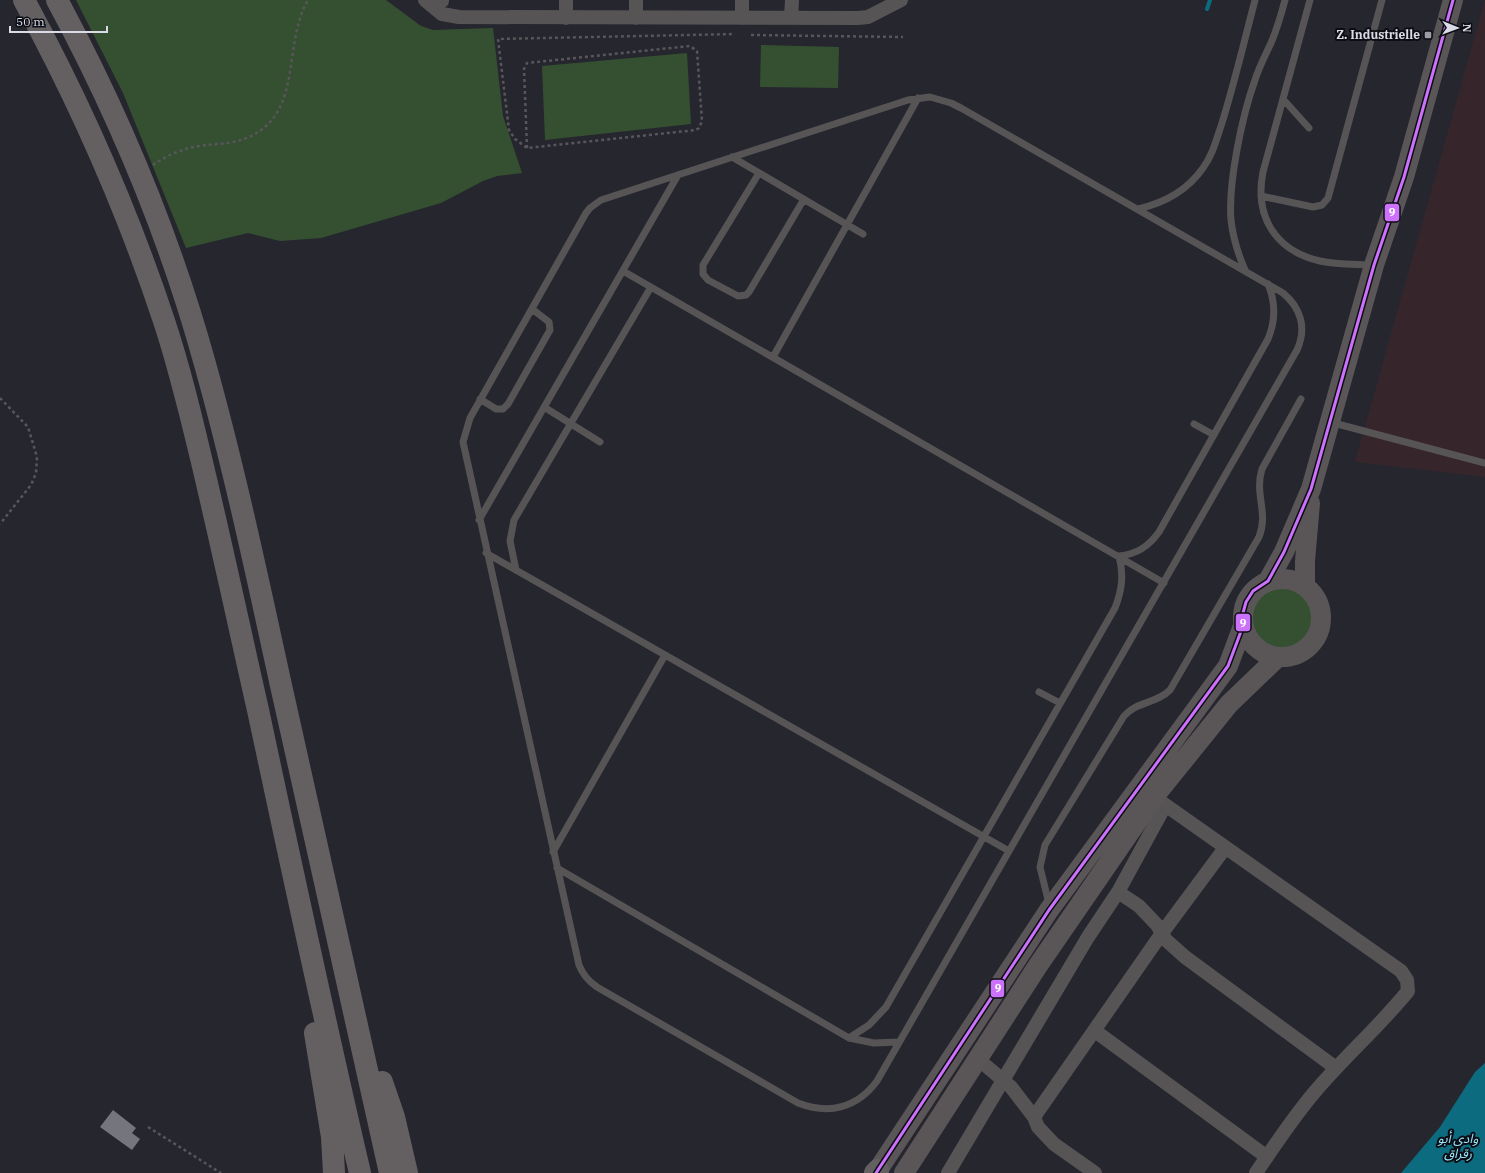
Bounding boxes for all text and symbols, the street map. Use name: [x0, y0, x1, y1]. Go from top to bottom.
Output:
scale bar: [10, 8, 107, 34]
north arrow: [1437, 8, 1477, 48]
text: 50 m: [16, 14, 45, 29]
text: N: [1460, 24, 1474, 33]
place label: Z. Industrielle: [1336, 27, 1420, 42]
marker: Z. Industrielle: [1423, 30, 1433, 40]
line badge: 9: [1384, 203, 1400, 222]
text: 9: [1389, 205, 1396, 219]
line badge: 9: [1235, 613, 1251, 632]
text: 9: [1240, 616, 1247, 630]
line badge: 9: [990, 979, 1005, 998]
text: 9: [995, 981, 1002, 995]
water label: وادي أبو رقراق: [1438, 1130, 1478, 1162]

